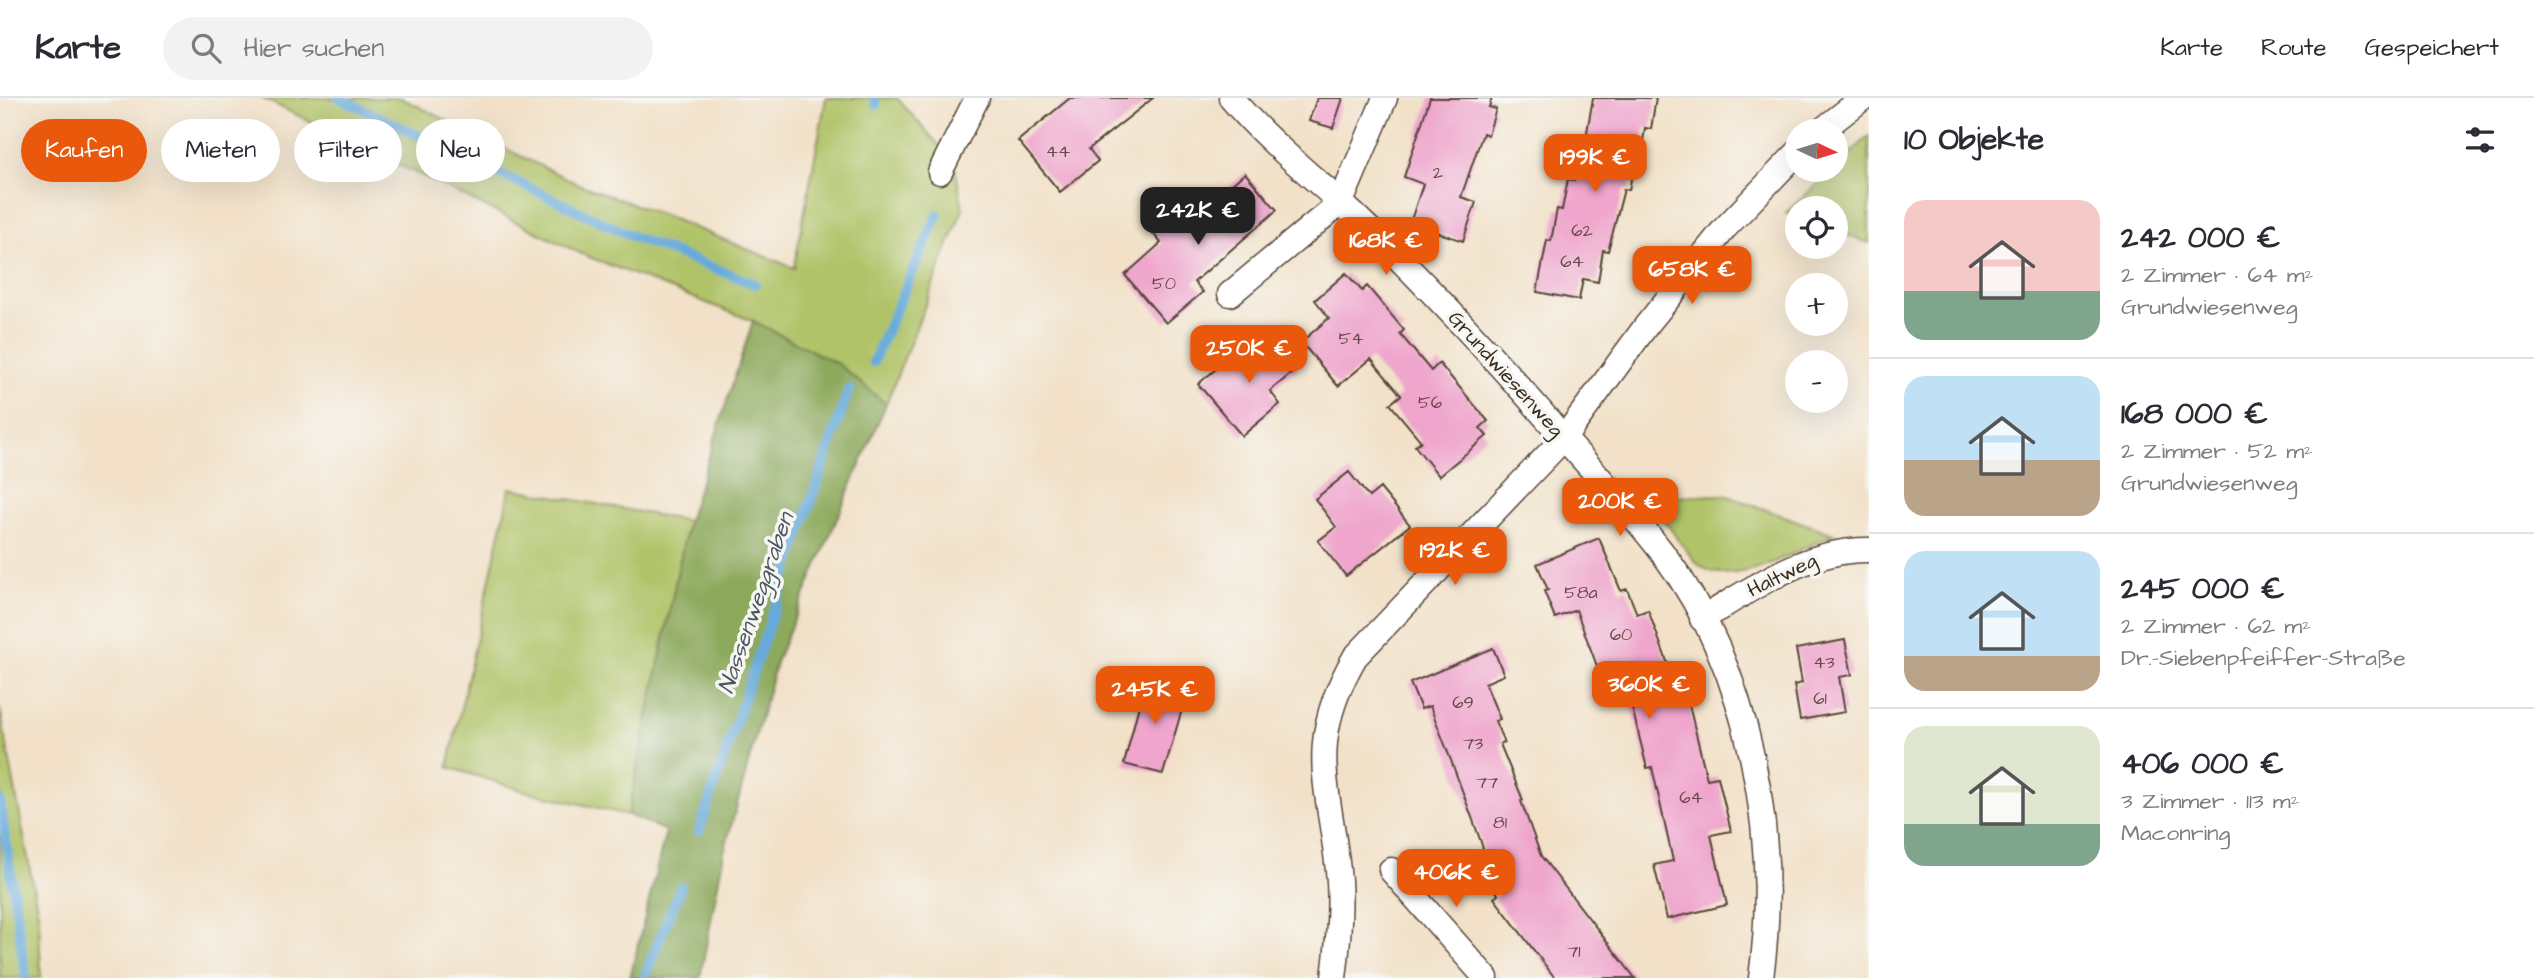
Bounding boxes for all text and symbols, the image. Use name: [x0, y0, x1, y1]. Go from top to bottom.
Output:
search box: [163, 17, 653, 80]
text: Karte: [35, 25, 121, 71]
icon: search: [187, 29, 225, 67]
text: Hier suchen: [243, 30, 384, 66]
text: Karte: [2160, 31, 2223, 65]
text: Route: [2261, 31, 2326, 65]
text: Gespeichert: [2364, 31, 2499, 65]
chip: Kaufen: [21, 119, 147, 182]
chip: Mieten: [161, 119, 280, 182]
chip: Filter: [294, 119, 402, 182]
chip: Neu: [416, 119, 505, 182]
north arrow: [1785, 119, 1848, 182]
map controls: [1785, 119, 1848, 413]
text: 10 Objekte: [1904, 119, 2044, 161]
icon: filters: [2461, 121, 2499, 159]
pin: 199K €: [1538, 134, 1652, 194]
house number: 44: [1046, 139, 1070, 164]
text: 199K €: [1560, 141, 1630, 173]
house number: 2: [1433, 160, 1444, 185]
pin: 242K €: [1141, 188, 1255, 247]
text: 242K €: [1156, 194, 1240, 226]
button: locate: [1785, 196, 1848, 259]
text: 242 000 €: [2121, 217, 2280, 259]
pin: 168K €: [1329, 218, 1443, 277]
house number: 62: [1571, 218, 1593, 243]
text: 168K €: [1349, 224, 1423, 256]
icon: home: [1960, 228, 2044, 312]
pin: 658K €: [1635, 246, 1749, 306]
house number: 64: [1560, 249, 1584, 274]
text: 658K €: [1648, 253, 1736, 285]
text: 2 Zimmer · 64 m²: [2121, 259, 2313, 291]
house number: 50: [1152, 271, 1176, 296]
button: +: [1785, 273, 1848, 336]
text: Grundwiesenweg: [2121, 291, 2298, 323]
street label: Grundwiesenweg: [1440, 304, 1571, 445]
pin: 250K €: [1192, 326, 1306, 385]
house number: 54: [1339, 326, 1364, 351]
text: 250K €: [1206, 332, 1292, 364]
button: −: [1785, 350, 1848, 413]
house number: 56: [1418, 390, 1442, 415]
text: 168 000 €: [2121, 393, 2268, 435]
icon: home: [1960, 404, 2044, 488]
text: 2 Zimmer · 52 m²: [2121, 435, 2313, 467]
text: Grundwiesenweg: [2121, 467, 2298, 499]
pin: 200K €: [1563, 478, 1677, 538]
text: 200K €: [1578, 485, 1662, 517]
water label: Nassenweggraben: [710, 506, 804, 698]
pin: 192K €: [1398, 528, 1512, 587]
text: 192K €: [1420, 534, 1490, 566]
street label: Haltweg: [1742, 546, 1823, 606]
text: 245 000 €: [2121, 568, 2284, 610]
icon: home: [1960, 579, 2044, 663]
house number: 58a: [1564, 580, 1598, 605]
text: 2 Zimmer · 62 m²: [2121, 610, 2311, 642]
house number: 60: [1610, 622, 1632, 647]
text: Dr.-Siebenpfeiffer-Straße: [2121, 642, 2406, 674]
house number: 43: [1813, 650, 1835, 675]
pin: 360K €: [1592, 662, 1706, 721]
pin: 245K €: [1098, 666, 1212, 726]
text: 360K €: [1608, 668, 1690, 700]
text: 245K €: [1112, 673, 1198, 705]
house number: 61: [1813, 686, 1827, 711]
house number: 69: [1452, 690, 1474, 715]
house number: 73: [1463, 731, 1483, 756]
text: 406 000 €: [2121, 743, 2284, 785]
icon: home: [1960, 754, 2044, 838]
house number: 77: [1476, 770, 1498, 795]
house number: 64: [1679, 785, 1703, 810]
text: 3 Zimmer · 113 m²: [2121, 785, 2299, 817]
house number: 81: [1493, 810, 1507, 835]
text: Maconring: [2121, 817, 2230, 849]
pin: 406K €: [1399, 850, 1513, 909]
text: 406K €: [1413, 856, 1499, 888]
house number: 71: [1567, 939, 1581, 964]

